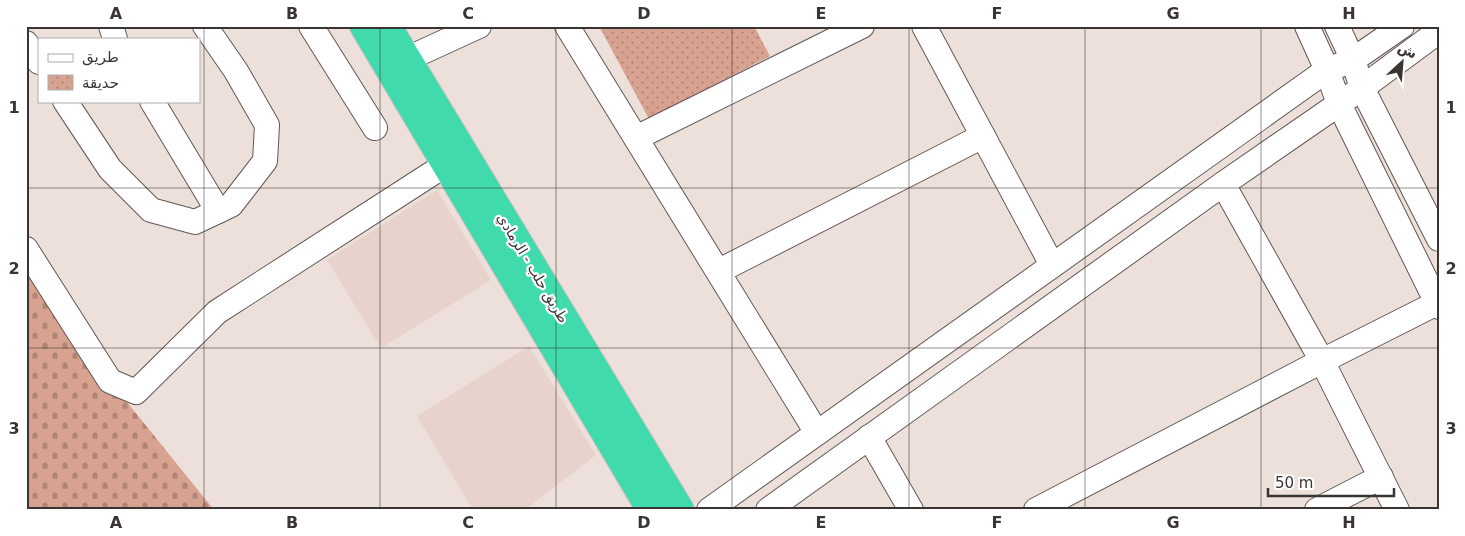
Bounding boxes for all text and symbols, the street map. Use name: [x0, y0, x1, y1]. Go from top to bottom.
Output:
text: A: [110, 4, 123, 23]
text: B: [286, 4, 298, 23]
text: C: [462, 4, 474, 23]
text: D: [637, 4, 651, 23]
text: E: [816, 4, 826, 23]
text: F: [992, 4, 1002, 23]
text: G: [1166, 4, 1180, 23]
text: H: [1342, 4, 1356, 23]
legend: [38, 38, 200, 102]
north arrow: [1378, 38, 1428, 88]
text: ش: [1396, 39, 1420, 62]
text: طريق: [82, 48, 119, 66]
text: حديقة: [82, 74, 119, 92]
text: 1: [8, 98, 20, 117]
text: 1: [1445, 98, 1457, 117]
street label: طريق حلب - الرمادي: [493, 210, 572, 326]
text: 2: [8, 259, 20, 278]
text: 2: [1445, 259, 1457, 278]
text: 3: [8, 419, 20, 438]
text: 3: [1445, 419, 1457, 438]
scale bar: [1268, 466, 1394, 498]
text: 50 m: [1275, 474, 1313, 492]
text: A: [110, 513, 123, 532]
text: B: [286, 513, 298, 532]
text: C: [462, 513, 474, 532]
text: D: [637, 513, 651, 532]
text: E: [816, 513, 826, 532]
text: F: [992, 513, 1002, 532]
text: G: [1166, 513, 1180, 532]
text: H: [1342, 513, 1356, 532]

